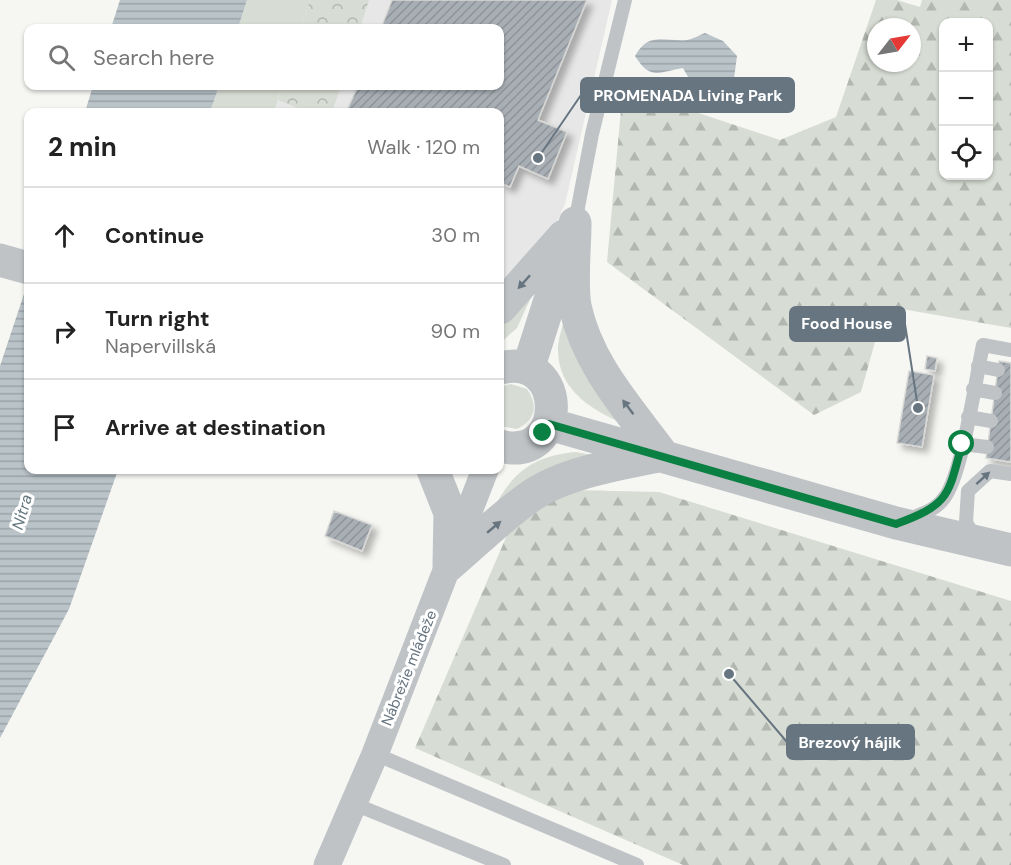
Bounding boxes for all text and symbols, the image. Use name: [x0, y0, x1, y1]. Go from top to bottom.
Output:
north arrow: [867, 18, 921, 72]
map controls: [939, 18, 993, 180]
button: +: [939, 18, 993, 72]
search box: [24, 24, 504, 90]
icon: search: [45, 41, 78, 74]
text: Search here: [93, 43, 214, 72]
button: −: [939, 72, 993, 126]
callout: PROMENADA Living Park: [581, 78, 794, 112]
text: PROMENADA Living Park: [593, 85, 783, 106]
button: locate: [939, 126, 993, 180]
text: 2 min: [48, 130, 117, 164]
text: Walk · 120 m: [367, 134, 480, 160]
icon: ahead: [48, 219, 81, 252]
text: Continue: [105, 221, 204, 250]
text: 30 m: [431, 222, 480, 248]
one-way arrow: [517, 275, 531, 290]
text: Turn right: [105, 304, 210, 333]
callout: Food House: [790, 307, 905, 341]
text: Food House: [801, 313, 893, 334]
icon: right: [48, 315, 81, 348]
text: 90 m: [431, 318, 480, 344]
text: Napervillská: [105, 333, 216, 359]
one-way arrow: [622, 400, 634, 415]
icon: arrive: [48, 411, 81, 444]
text: Arrive at destination: [105, 413, 326, 442]
route end: [529, 419, 555, 445]
route start: [948, 430, 974, 456]
one-way arrow: [975, 472, 990, 485]
water label: Nitra: [7, 492, 37, 532]
one-way arrow: [486, 520, 502, 533]
street label: Nábrežie mládeže: [377, 607, 441, 729]
callout: Brezový hájik: [787, 725, 914, 759]
text: Brezový hájik: [798, 732, 902, 753]

